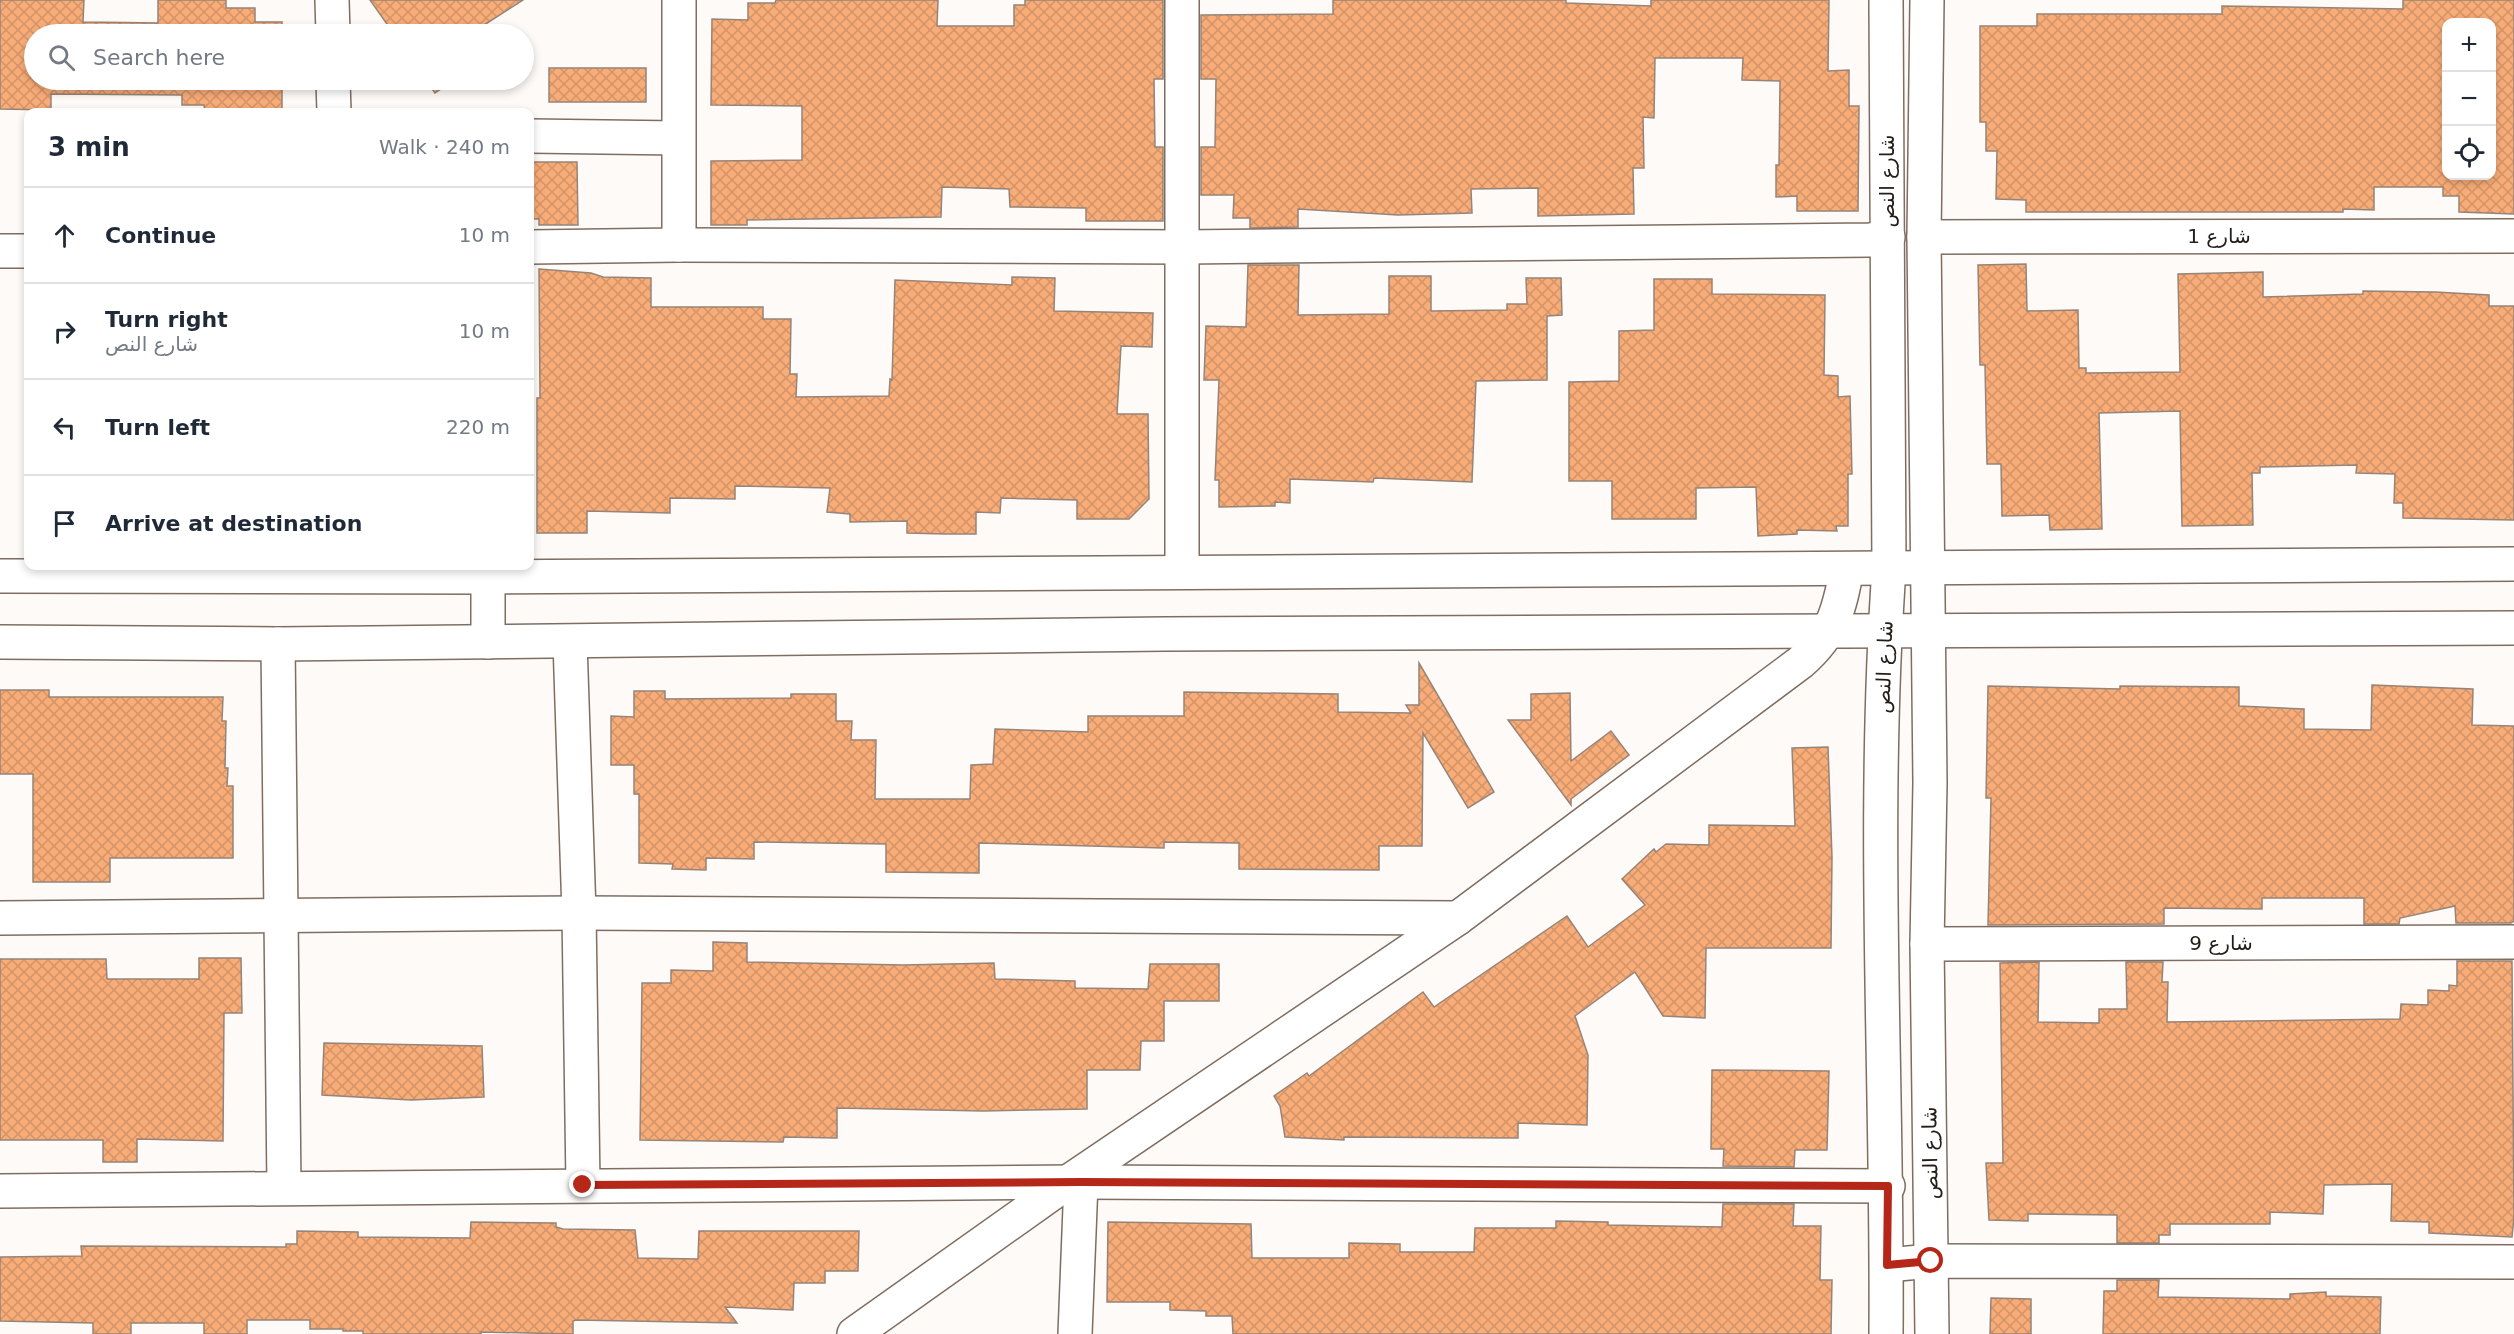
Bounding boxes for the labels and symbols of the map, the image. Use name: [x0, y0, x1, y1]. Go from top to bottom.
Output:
street label: شارع النص: [1875, 135, 1899, 228]
street label: شارع 1: [2187, 224, 2251, 248]
street label: شارع النص: [1870, 620, 1898, 714]
street label: شارع 9: [2189, 931, 2253, 955]
street label: شارع النص: [1917, 1106, 1943, 1200]
route end: [569, 1171, 595, 1197]
route start: [1917, 1247, 1943, 1273]

